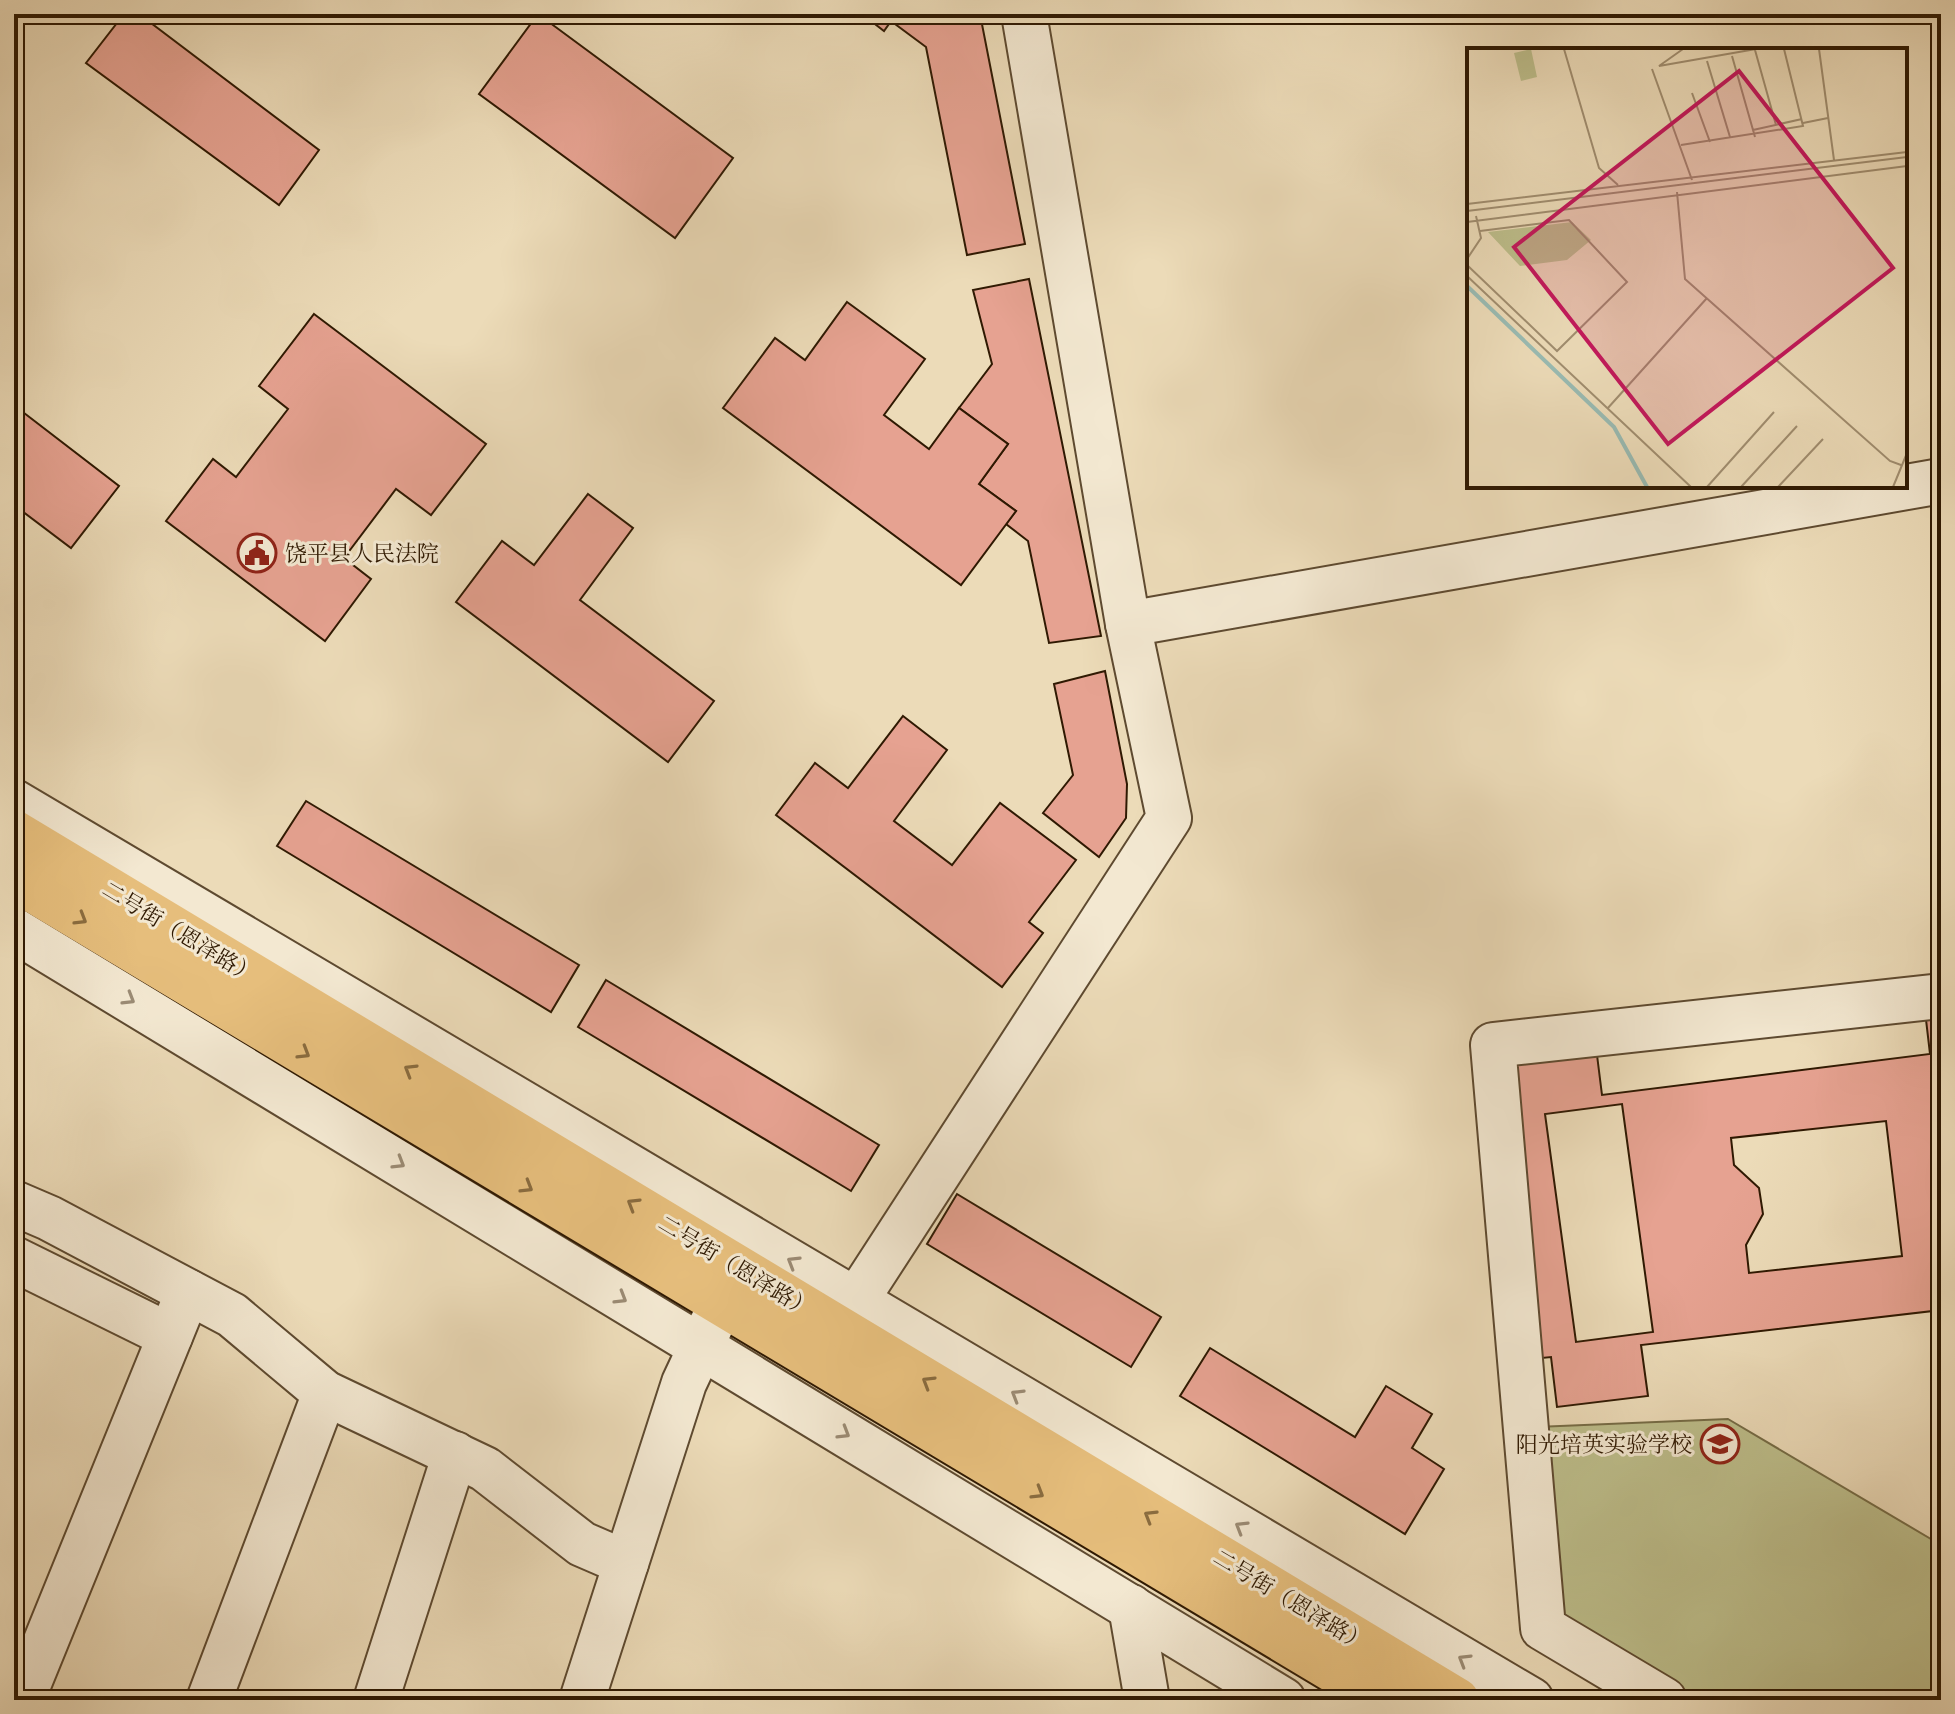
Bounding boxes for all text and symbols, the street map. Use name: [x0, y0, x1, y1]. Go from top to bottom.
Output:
inset map: [1467, 48, 1907, 488]
public building icon: 饶平县人民法院: [236, 532, 278, 574]
place label: 饶平县人民法院: [285, 541, 439, 567]
street label: 二号街（恩泽路）: [97, 876, 262, 989]
one-way arrow: [72, 909, 87, 925]
one-way arrow: [120, 990, 135, 1005]
one-way arrow: [295, 1043, 310, 1059]
one-way arrow: [404, 1064, 419, 1080]
one-way arrow: [390, 1153, 405, 1169]
one-way arrow: [518, 1177, 533, 1193]
one-way arrow: [627, 1198, 642, 1214]
street label: 二号街（恩泽路）: [653, 1210, 818, 1323]
one-way arrow: [788, 1256, 802, 1272]
one-way arrow: [612, 1288, 627, 1304]
one-way arrow: [922, 1376, 937, 1391]
one-way arrow: [1011, 1389, 1026, 1404]
one-way arrow: [835, 1423, 850, 1438]
school or university icon: 阳光培英实验学校: [1699, 1423, 1741, 1465]
place label: 阳光培英实验学校: [1516, 1432, 1692, 1458]
one-way arrow: [1029, 1483, 1044, 1499]
one-way arrow: [1144, 1510, 1159, 1525]
one-way arrow: [1235, 1522, 1250, 1537]
street label: 二号街（恩泽路）: [1208, 1544, 1373, 1657]
one-way arrow: [1458, 1654, 1473, 1670]

